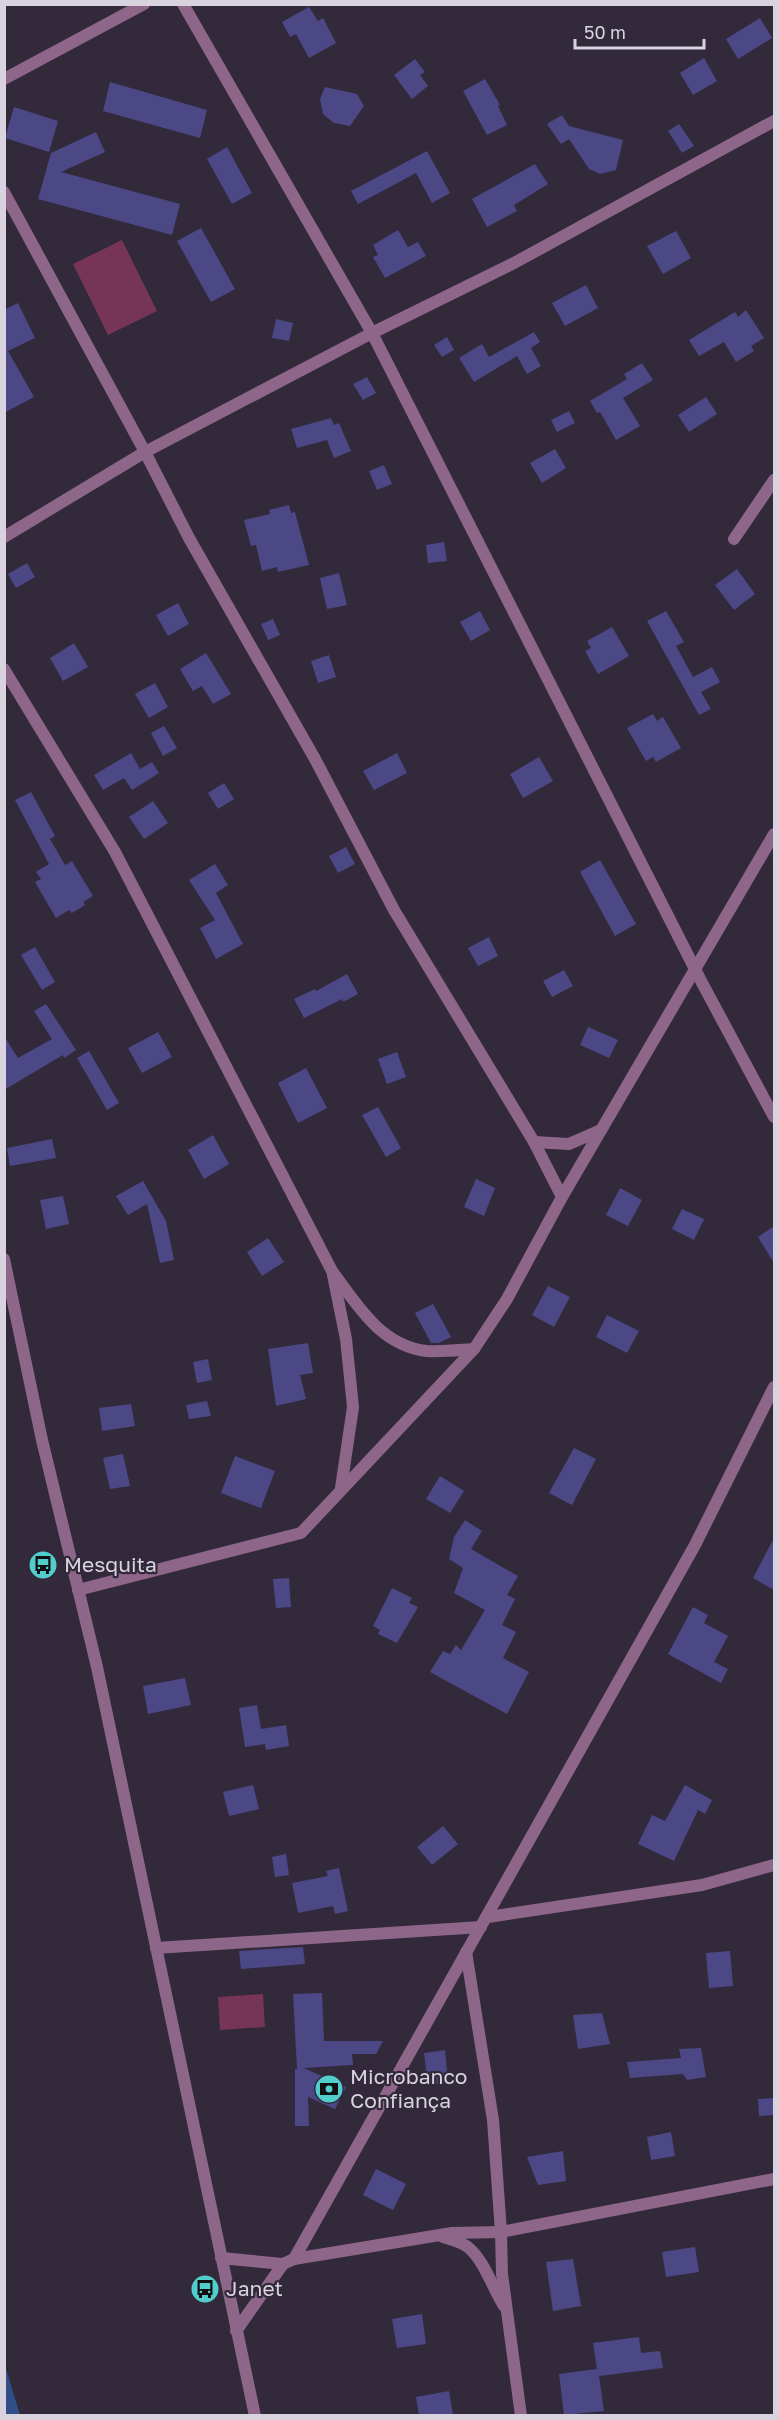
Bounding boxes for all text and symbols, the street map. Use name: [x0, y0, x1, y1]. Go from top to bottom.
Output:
scale bar: [575, 12, 704, 50]
text: 50 m: [584, 21, 626, 43]
bus stop icon: Mesquita: [27, 1549, 59, 1581]
place label: Mesquita: [64, 1551, 157, 1577]
place label: Microbanco Confiança: [350, 2063, 467, 2113]
bank icon: Microbanco Confiança: [313, 2073, 345, 2105]
bus stop icon: Janet: [189, 2273, 221, 2305]
place label: Janet: [226, 2275, 283, 2301]

